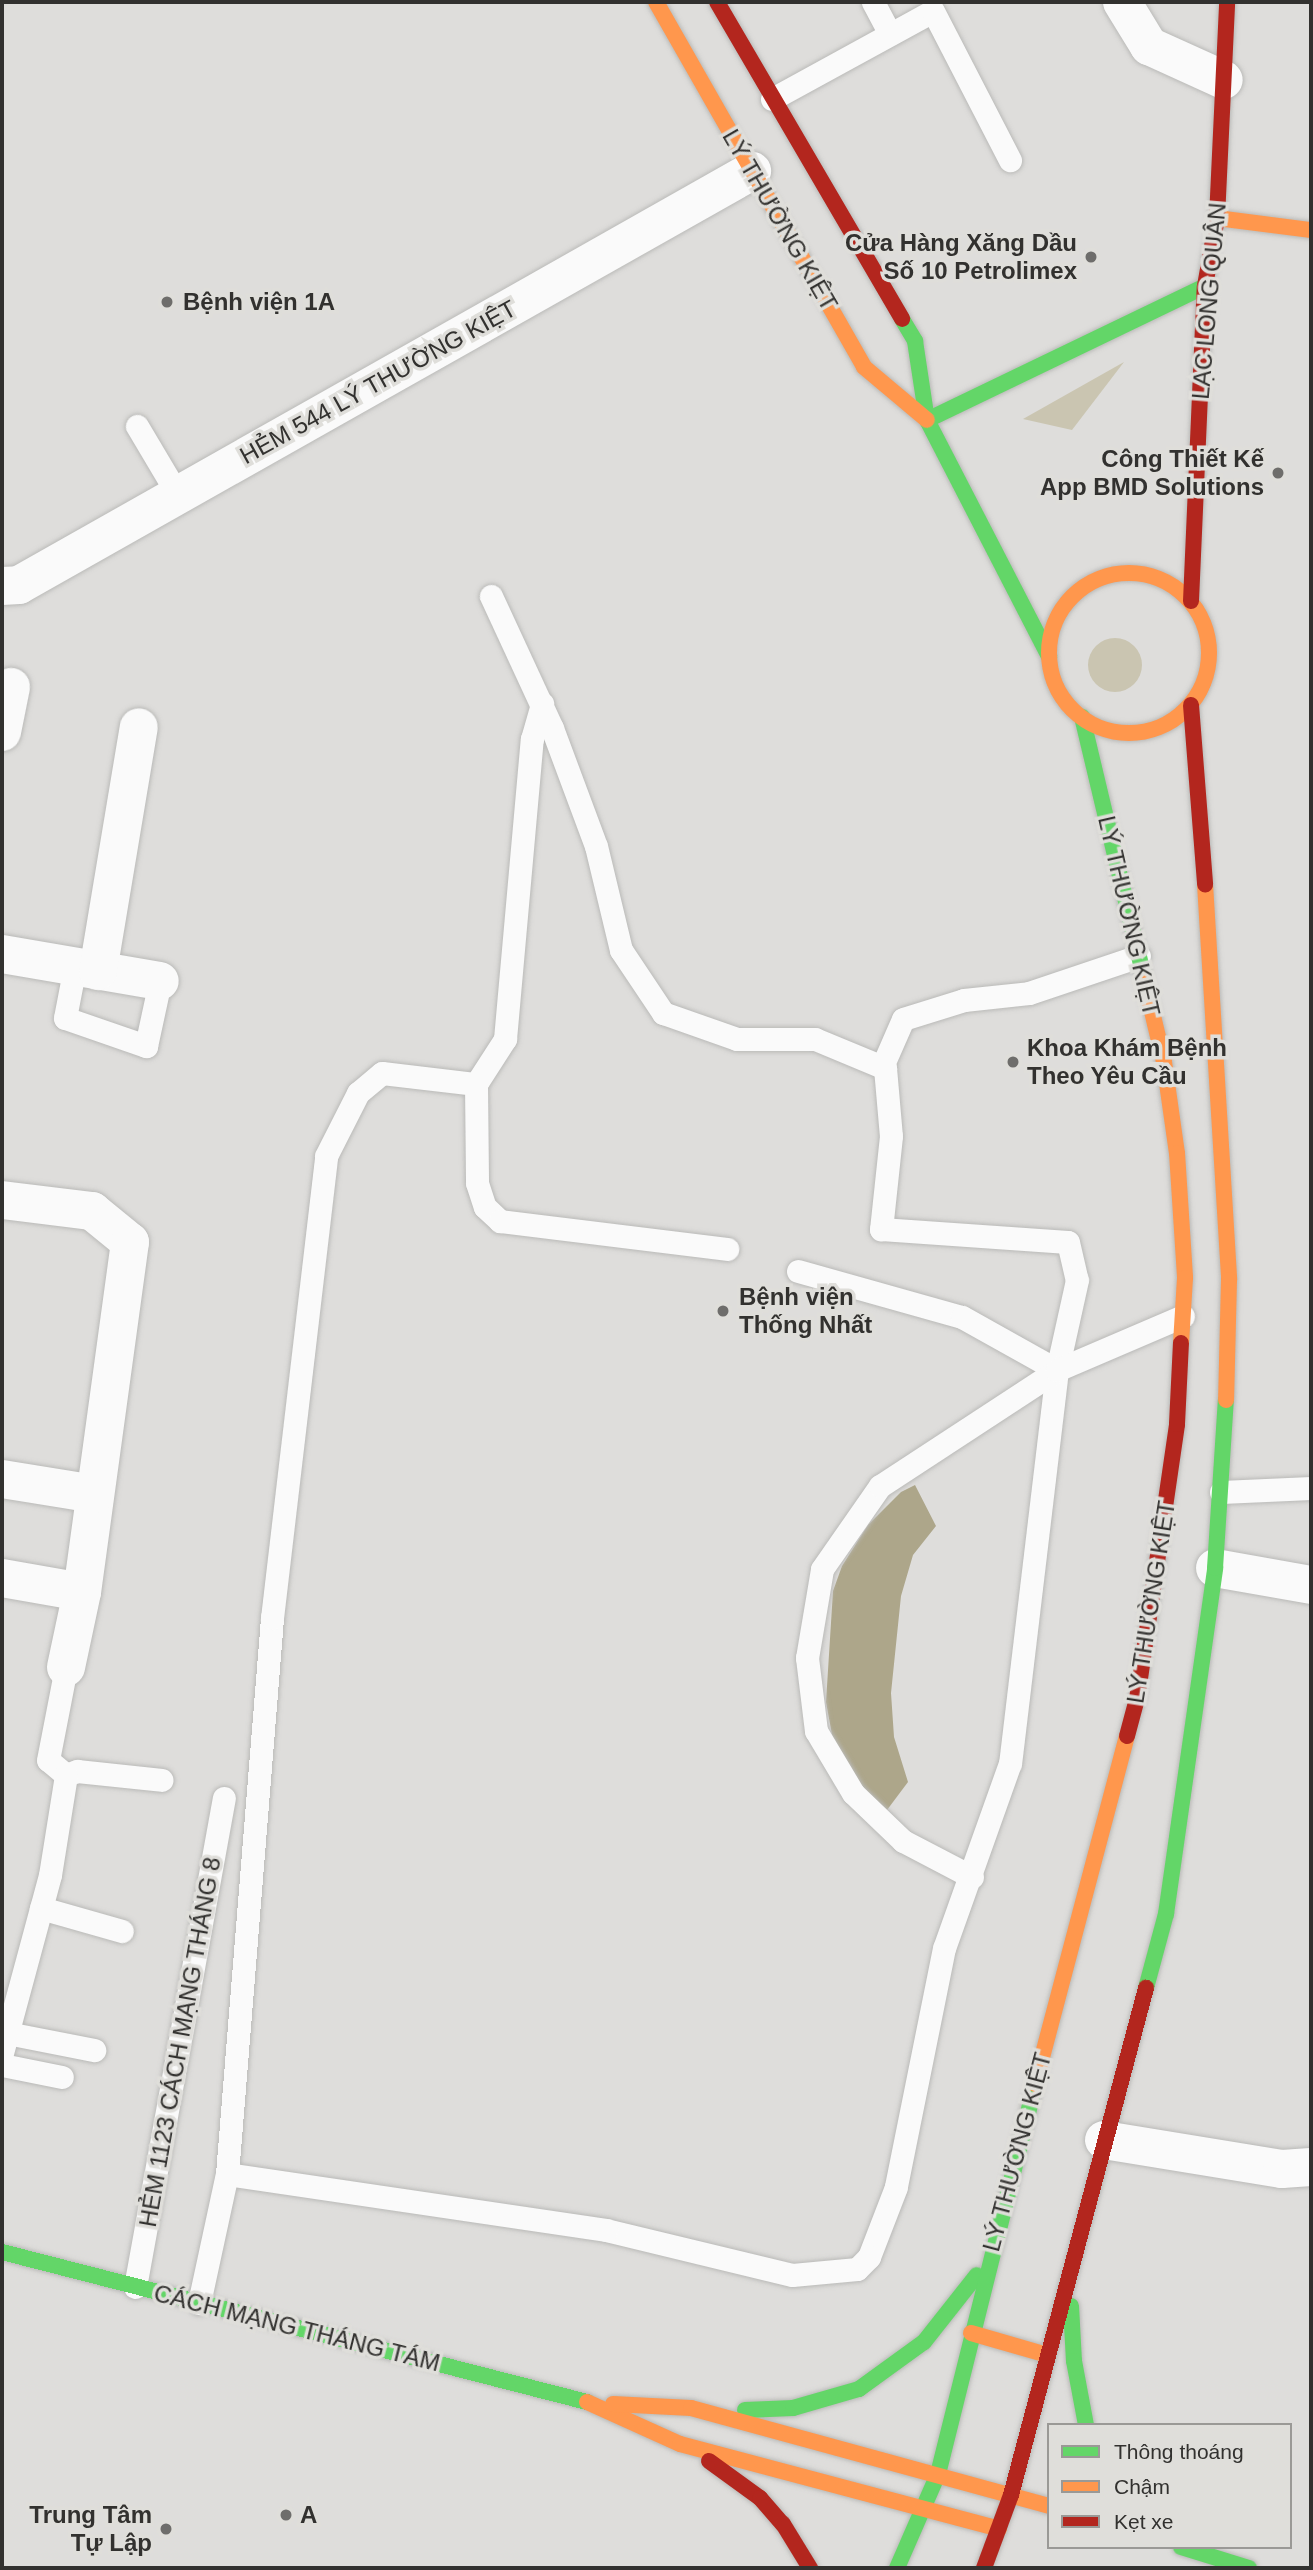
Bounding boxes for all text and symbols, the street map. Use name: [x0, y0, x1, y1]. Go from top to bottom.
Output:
street label: LÝ THƯỜNG KIỆT: [716, 124, 844, 316]
street label: LẠC LONG QUÂN: [1186, 201, 1232, 401]
place label: Cửa Hàng Xăng Dầu Số 10 Petrolimex: [845, 229, 1077, 285]
marker: Cửa Hàng Xăng Dầu Số 10 Petrolimex: [1083, 249, 1099, 265]
place label: Bệnh viện 1A: [183, 288, 335, 316]
marker: Bệnh viện 1A: [157, 292, 177, 312]
street label: HẺM 544 LÝ THƯỜNG KIỆT: [235, 294, 521, 470]
place label: Công Thiết Kế App BMD Solutions: [1040, 445, 1264, 501]
marker: Công Thiết Kế App BMD Solutions: [1270, 465, 1286, 481]
street label: LÝ THƯỜNG KIỆT: [1092, 813, 1166, 1019]
place label: Khoa Khám Bệnh Theo Yêu Cầu: [1027, 1034, 1227, 1090]
marker: Khoa Khám Bệnh Theo Yêu Cầu: [1005, 1054, 1021, 1070]
place label: Bệnh viện Thống Nhất: [739, 1283, 872, 1339]
marker: Bệnh viện Thống Nhất: [713, 1301, 733, 1321]
street label: LÝ THƯỜNG KIỆT: [1121, 1498, 1181, 1706]
street label: HẺM 1123 CÁCH MẠNG THÁNG 8: [133, 1855, 227, 2229]
street label: LÝ THƯỜNG KIỆT: [977, 2049, 1057, 2255]
street label: CÁCH MẠNG THÁNG TÁM: [151, 2278, 443, 2378]
legend: [1047, 2423, 1292, 2549]
text: Thông thoáng: [1114, 2440, 1244, 2463]
text: Chậm: [1114, 2475, 1170, 2498]
place label: Trung Tâm Tự Lập: [29, 2501, 152, 2557]
place label: A: [300, 2501, 317, 2529]
marker: A: [278, 2507, 294, 2523]
text: Kẹt xe: [1114, 2510, 1174, 2533]
marker: Trung Tâm Tự Lập: [158, 2521, 174, 2537]

